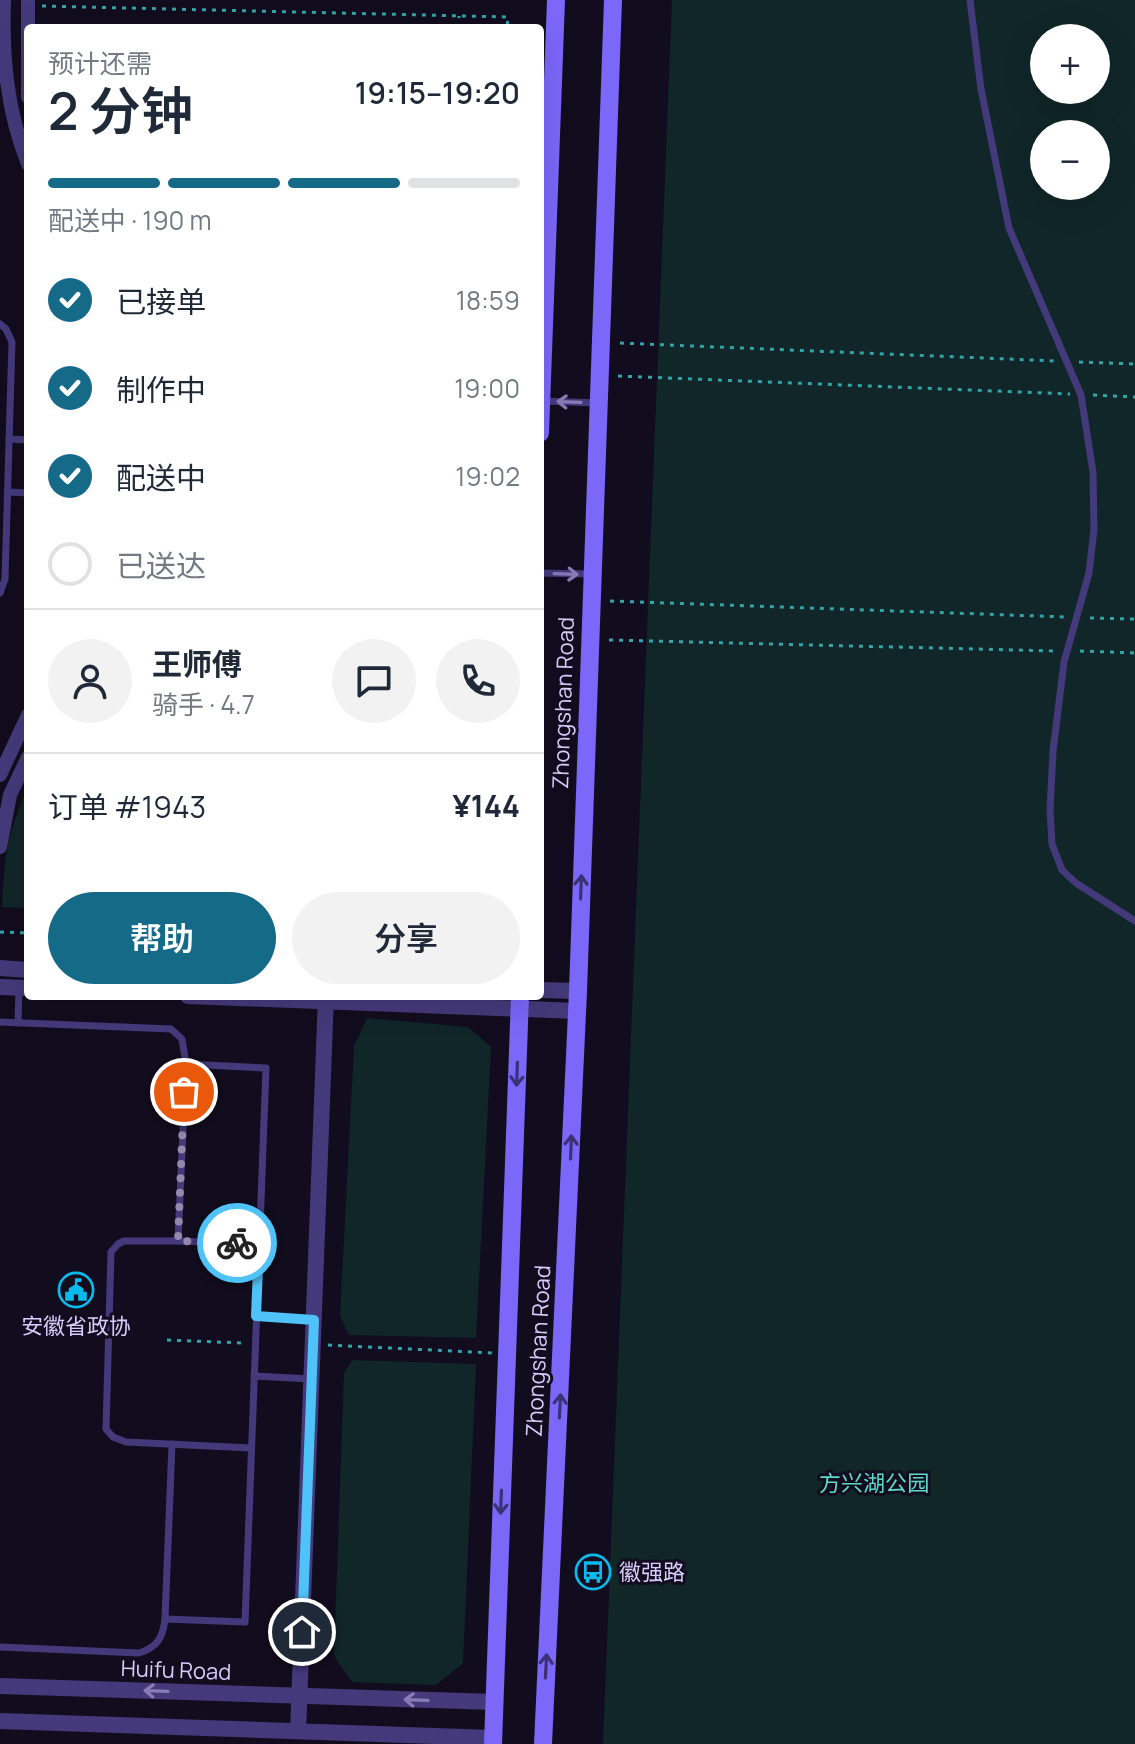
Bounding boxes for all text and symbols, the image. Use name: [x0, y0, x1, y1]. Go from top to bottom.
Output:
map controls: [1030, 24, 1110, 200]
button: +: [1030, 24, 1110, 104]
text: 预计还需: [48, 45, 152, 81]
text: 19:15–19:20: [355, 72, 520, 113]
text: 2 分钟: [48, 75, 193, 146]
button: −: [1030, 120, 1110, 200]
text: 配送中 · 190 m: [48, 202, 212, 238]
icon: check: [48, 278, 92, 322]
text: 已接单: [116, 281, 206, 322]
text: 18:59: [456, 282, 520, 318]
icon: check: [48, 366, 92, 410]
text: 制作中: [116, 369, 206, 410]
text: 19:00: [454, 370, 520, 406]
one-way arrow: [556, 394, 583, 409]
icon: check: [48, 454, 92, 498]
text: 配送中: [116, 457, 206, 498]
text: 19:02: [455, 458, 520, 494]
text: 已送达: [116, 545, 206, 586]
one-way arrow: [552, 566, 579, 581]
street label: Zhongshan Road: [545, 616, 581, 790]
button: person: [48, 639, 132, 723]
button: chat: [332, 639, 416, 723]
button: phone: [436, 639, 520, 723]
text: 王师傅: [152, 643, 242, 684]
text: 骑手 · 4.7: [152, 686, 255, 722]
text: ¥144: [452, 785, 520, 826]
text: 订单 #1943: [48, 786, 206, 827]
one-way arrow: [574, 874, 589, 901]
button: 帮助: [48, 892, 276, 984]
button: 分享: [292, 892, 520, 984]
pin: [150, 1058, 218, 1126]
one-way arrow: [510, 1060, 525, 1087]
icon: bag: [162, 1070, 206, 1114]
one-way arrow: [564, 1134, 579, 1161]
courier: [197, 1203, 277, 1283]
icon: bike: [215, 1221, 259, 1265]
street label: Zhongshan Road: [519, 1264, 557, 1438]
public building icon: 安徽省政协: [57, 1271, 95, 1309]
place label: 安徽省政协: [21, 1311, 131, 1341]
one-way arrow: [553, 1393, 568, 1420]
park label: 方兴湖公园: [819, 1468, 929, 1498]
one-way arrow: [494, 1488, 509, 1515]
bus stop icon: 徽强路: [574, 1553, 612, 1591]
place label: 徽强路: [619, 1557, 685, 1587]
pin: [268, 1598, 336, 1666]
icon: home: [280, 1610, 324, 1654]
street label: Huifu Road: [120, 1653, 232, 1687]
one-way arrow: [539, 1653, 554, 1680]
one-way arrow: [143, 1683, 170, 1698]
one-way arrow: [403, 1692, 430, 1707]

